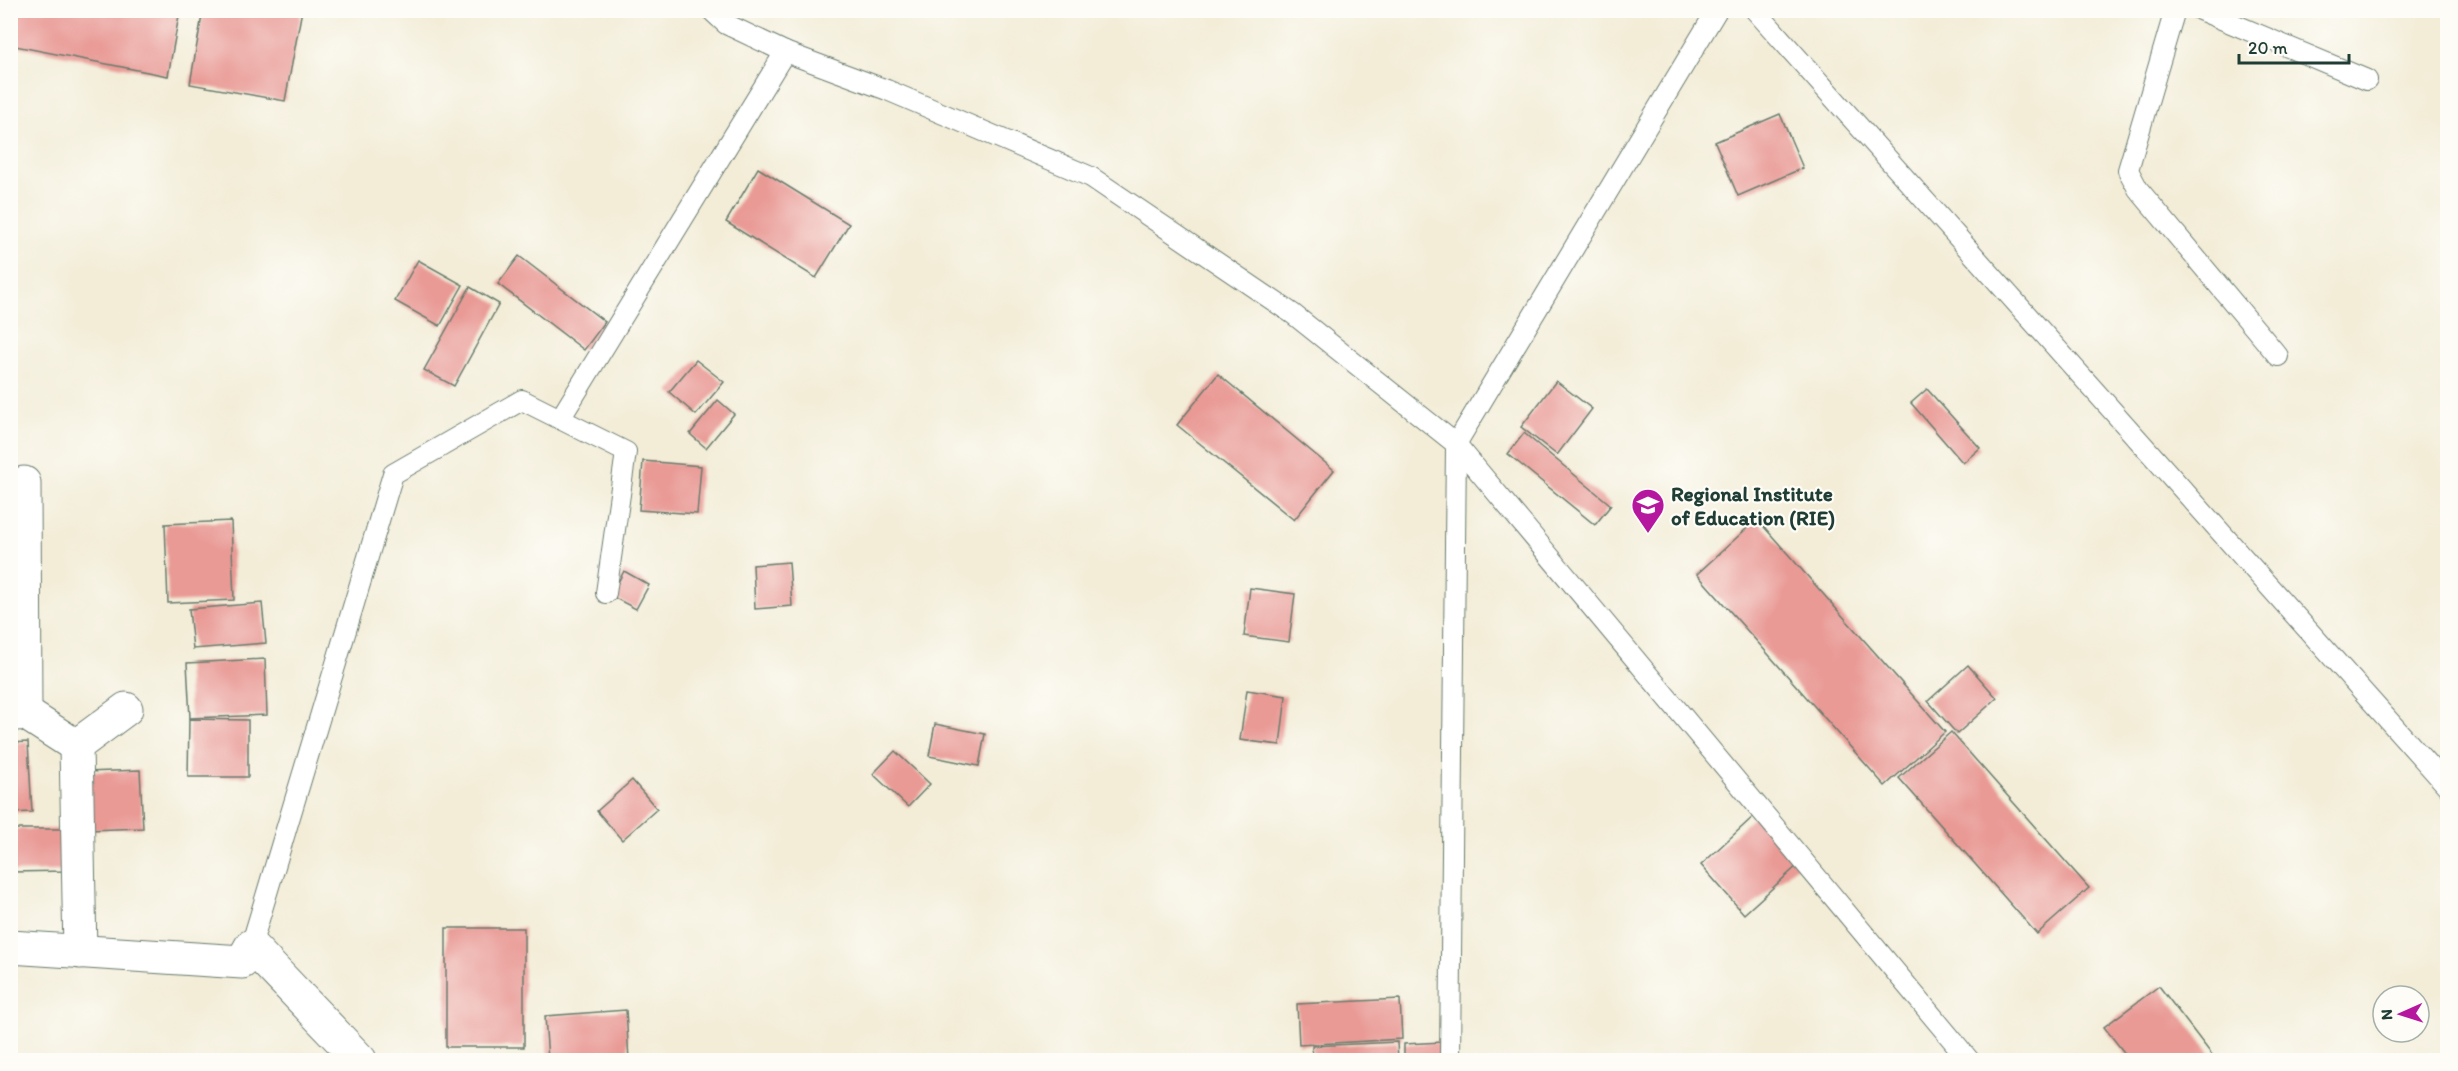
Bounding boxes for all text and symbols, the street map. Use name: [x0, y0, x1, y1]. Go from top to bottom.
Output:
scale bar: [2239, 27, 2348, 65]
text: 20 m: [2248, 37, 2288, 59]
place label: Regional Institute of Education (RIE): [1671, 481, 1835, 531]
school or university icon: Regional Institute of Education (RIE): [1630, 487, 1666, 534]
north arrow: [2371, 984, 2431, 1044]
text: N: [2377, 1009, 2396, 1021]

